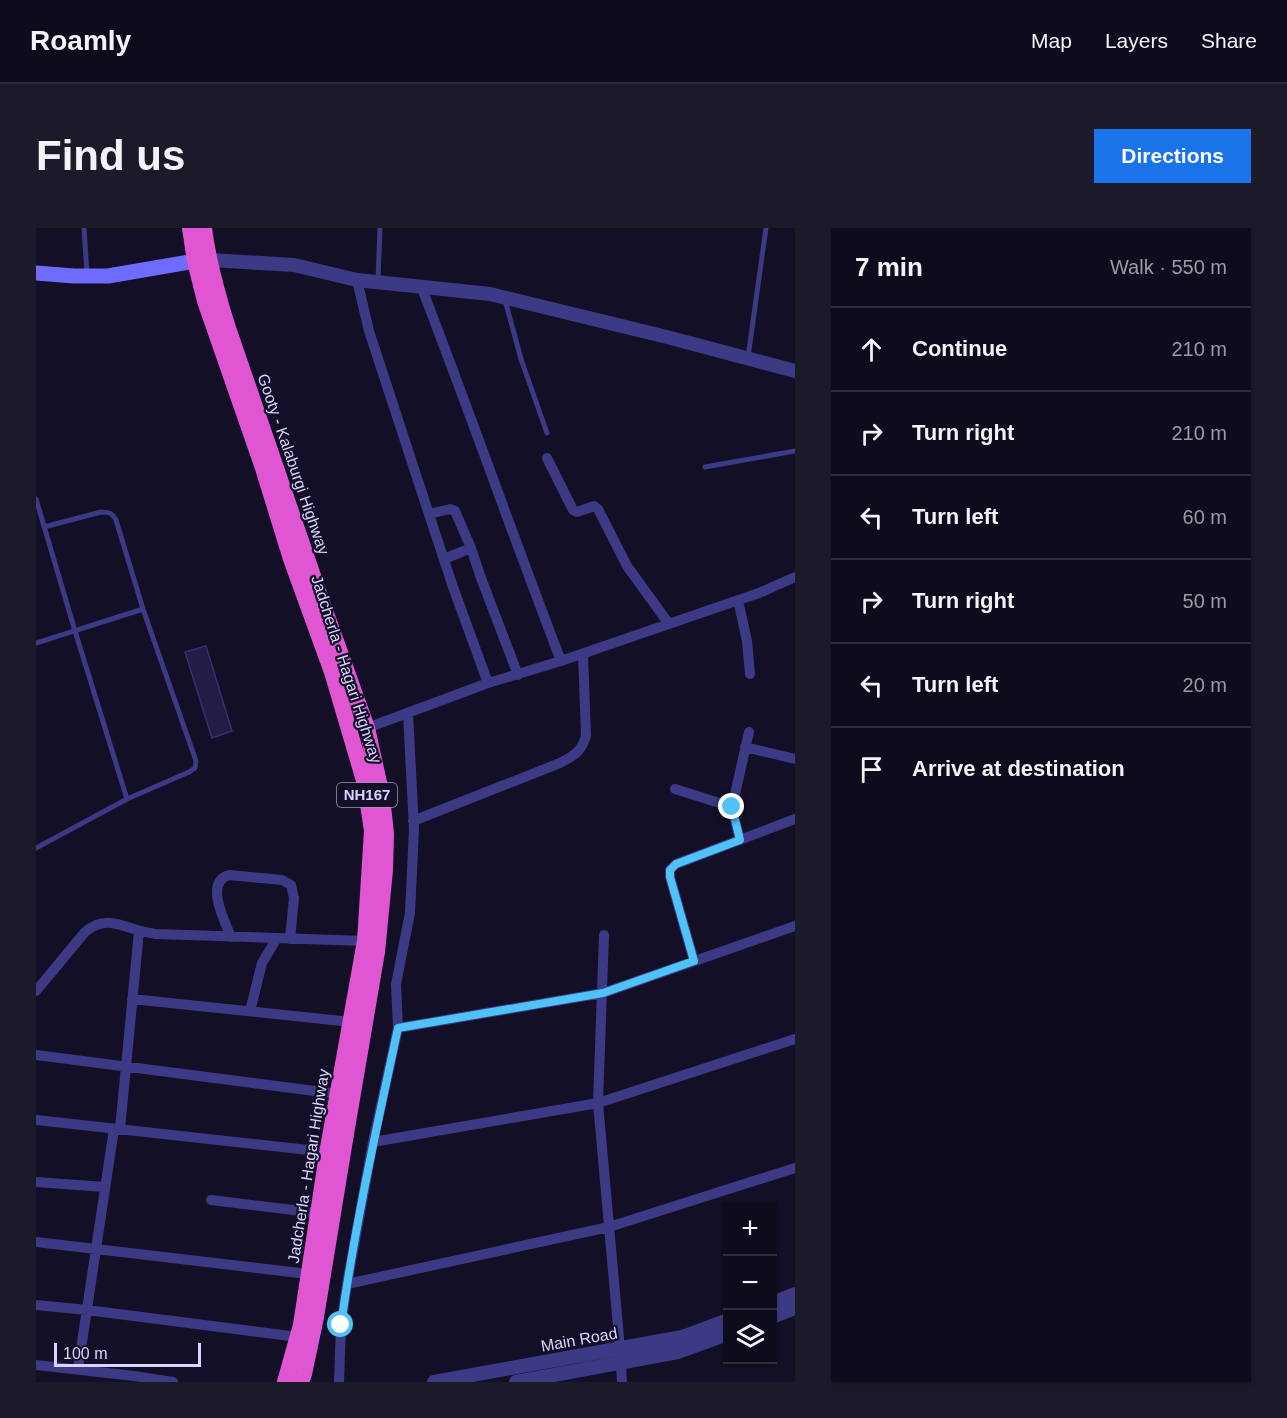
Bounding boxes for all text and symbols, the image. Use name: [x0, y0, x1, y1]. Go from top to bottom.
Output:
text: Roamly: [30, 25, 131, 56]
text: Map: [1031, 29, 1072, 52]
text: Layers: [1105, 29, 1168, 52]
text: Share: [1201, 29, 1257, 52]
button: Directions: [1094, 129, 1251, 183]
text: Find us: [36, 132, 185, 179]
text: 7 min: [855, 252, 923, 282]
text: Walk · 550 m: [1110, 256, 1227, 278]
icon: ahead: [855, 333, 888, 366]
text: Continue: [912, 336, 1007, 361]
text: 210 m: [1171, 338, 1227, 360]
street label: Gooty - Kalaburgi Highway: [255, 371, 333, 557]
icon: right: [855, 417, 888, 450]
text: Turn right: [912, 420, 1014, 445]
text: 210 m: [1171, 422, 1227, 444]
icon: left: [855, 501, 888, 534]
text: Turn left: [912, 504, 998, 529]
text: 60 m: [1183, 506, 1227, 528]
street label: Jadcherla - Hagari Highway: [308, 573, 385, 765]
icon: right: [855, 585, 888, 618]
text: Turn right: [912, 588, 1014, 613]
text: 50 m: [1183, 590, 1227, 612]
icon: left: [855, 669, 888, 702]
text: Turn left: [912, 672, 998, 697]
text: 20 m: [1183, 674, 1227, 696]
icon: arrive: [855, 753, 888, 786]
text: Arrive at destination: [912, 756, 1125, 781]
road number: NH167: [337, 783, 397, 807]
route end: [718, 793, 744, 819]
street label: Jadcherla - Hagari Highway: [285, 1068, 332, 1264]
map controls: [723, 1202, 777, 1364]
button: +: [723, 1202, 777, 1256]
button: −: [723, 1256, 777, 1310]
button: layers: [723, 1310, 777, 1364]
route start: [327, 1311, 353, 1337]
street label: Main Road: [540, 1324, 619, 1355]
scale bar: [54, 1340, 201, 1368]
text: 100 m: [63, 1345, 107, 1362]

